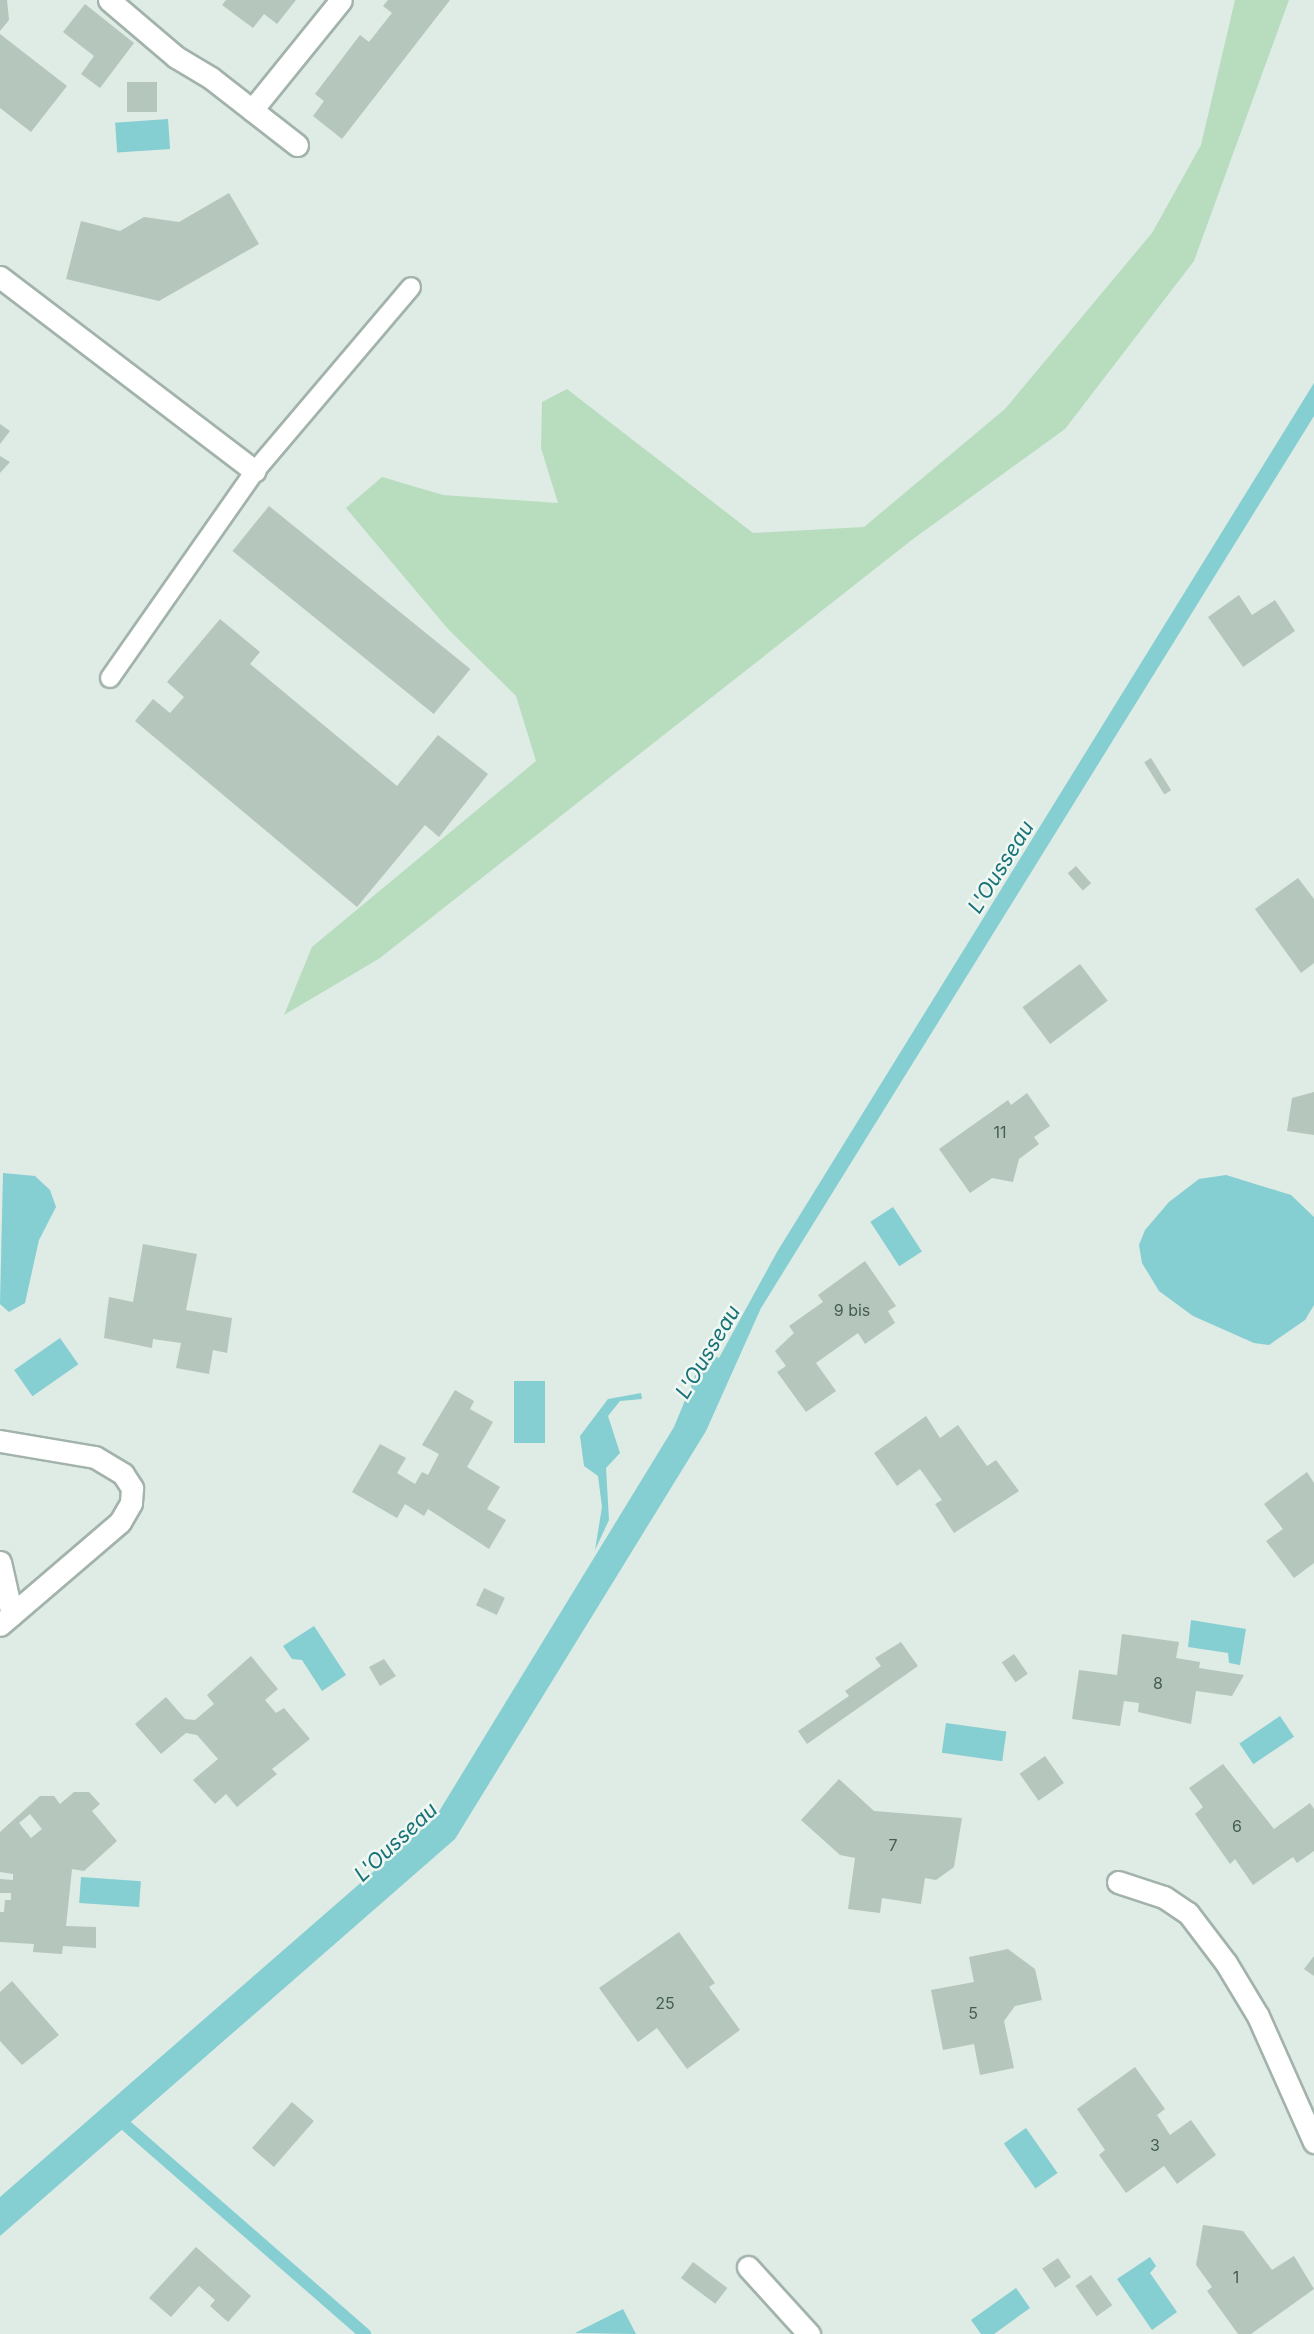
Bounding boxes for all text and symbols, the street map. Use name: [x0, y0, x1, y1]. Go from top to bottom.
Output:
water label: L'Ousseau: [963, 816, 1039, 918]
house number: 11: [993, 1122, 1007, 1142]
house number: 9 bis: [834, 1300, 870, 1320]
water label: L'Ousseau: [670, 1301, 746, 1403]
house number: 8: [1153, 1673, 1163, 1693]
water label: L'Ousseau: [349, 1797, 443, 1887]
house number: 6: [1232, 1816, 1242, 1836]
house number: 7: [888, 1835, 898, 1855]
house number: 25: [655, 1993, 675, 2013]
house number: 5: [968, 2003, 978, 2023]
house number: 3: [1150, 2135, 1160, 2155]
house number: 1: [1233, 2267, 1239, 2287]

